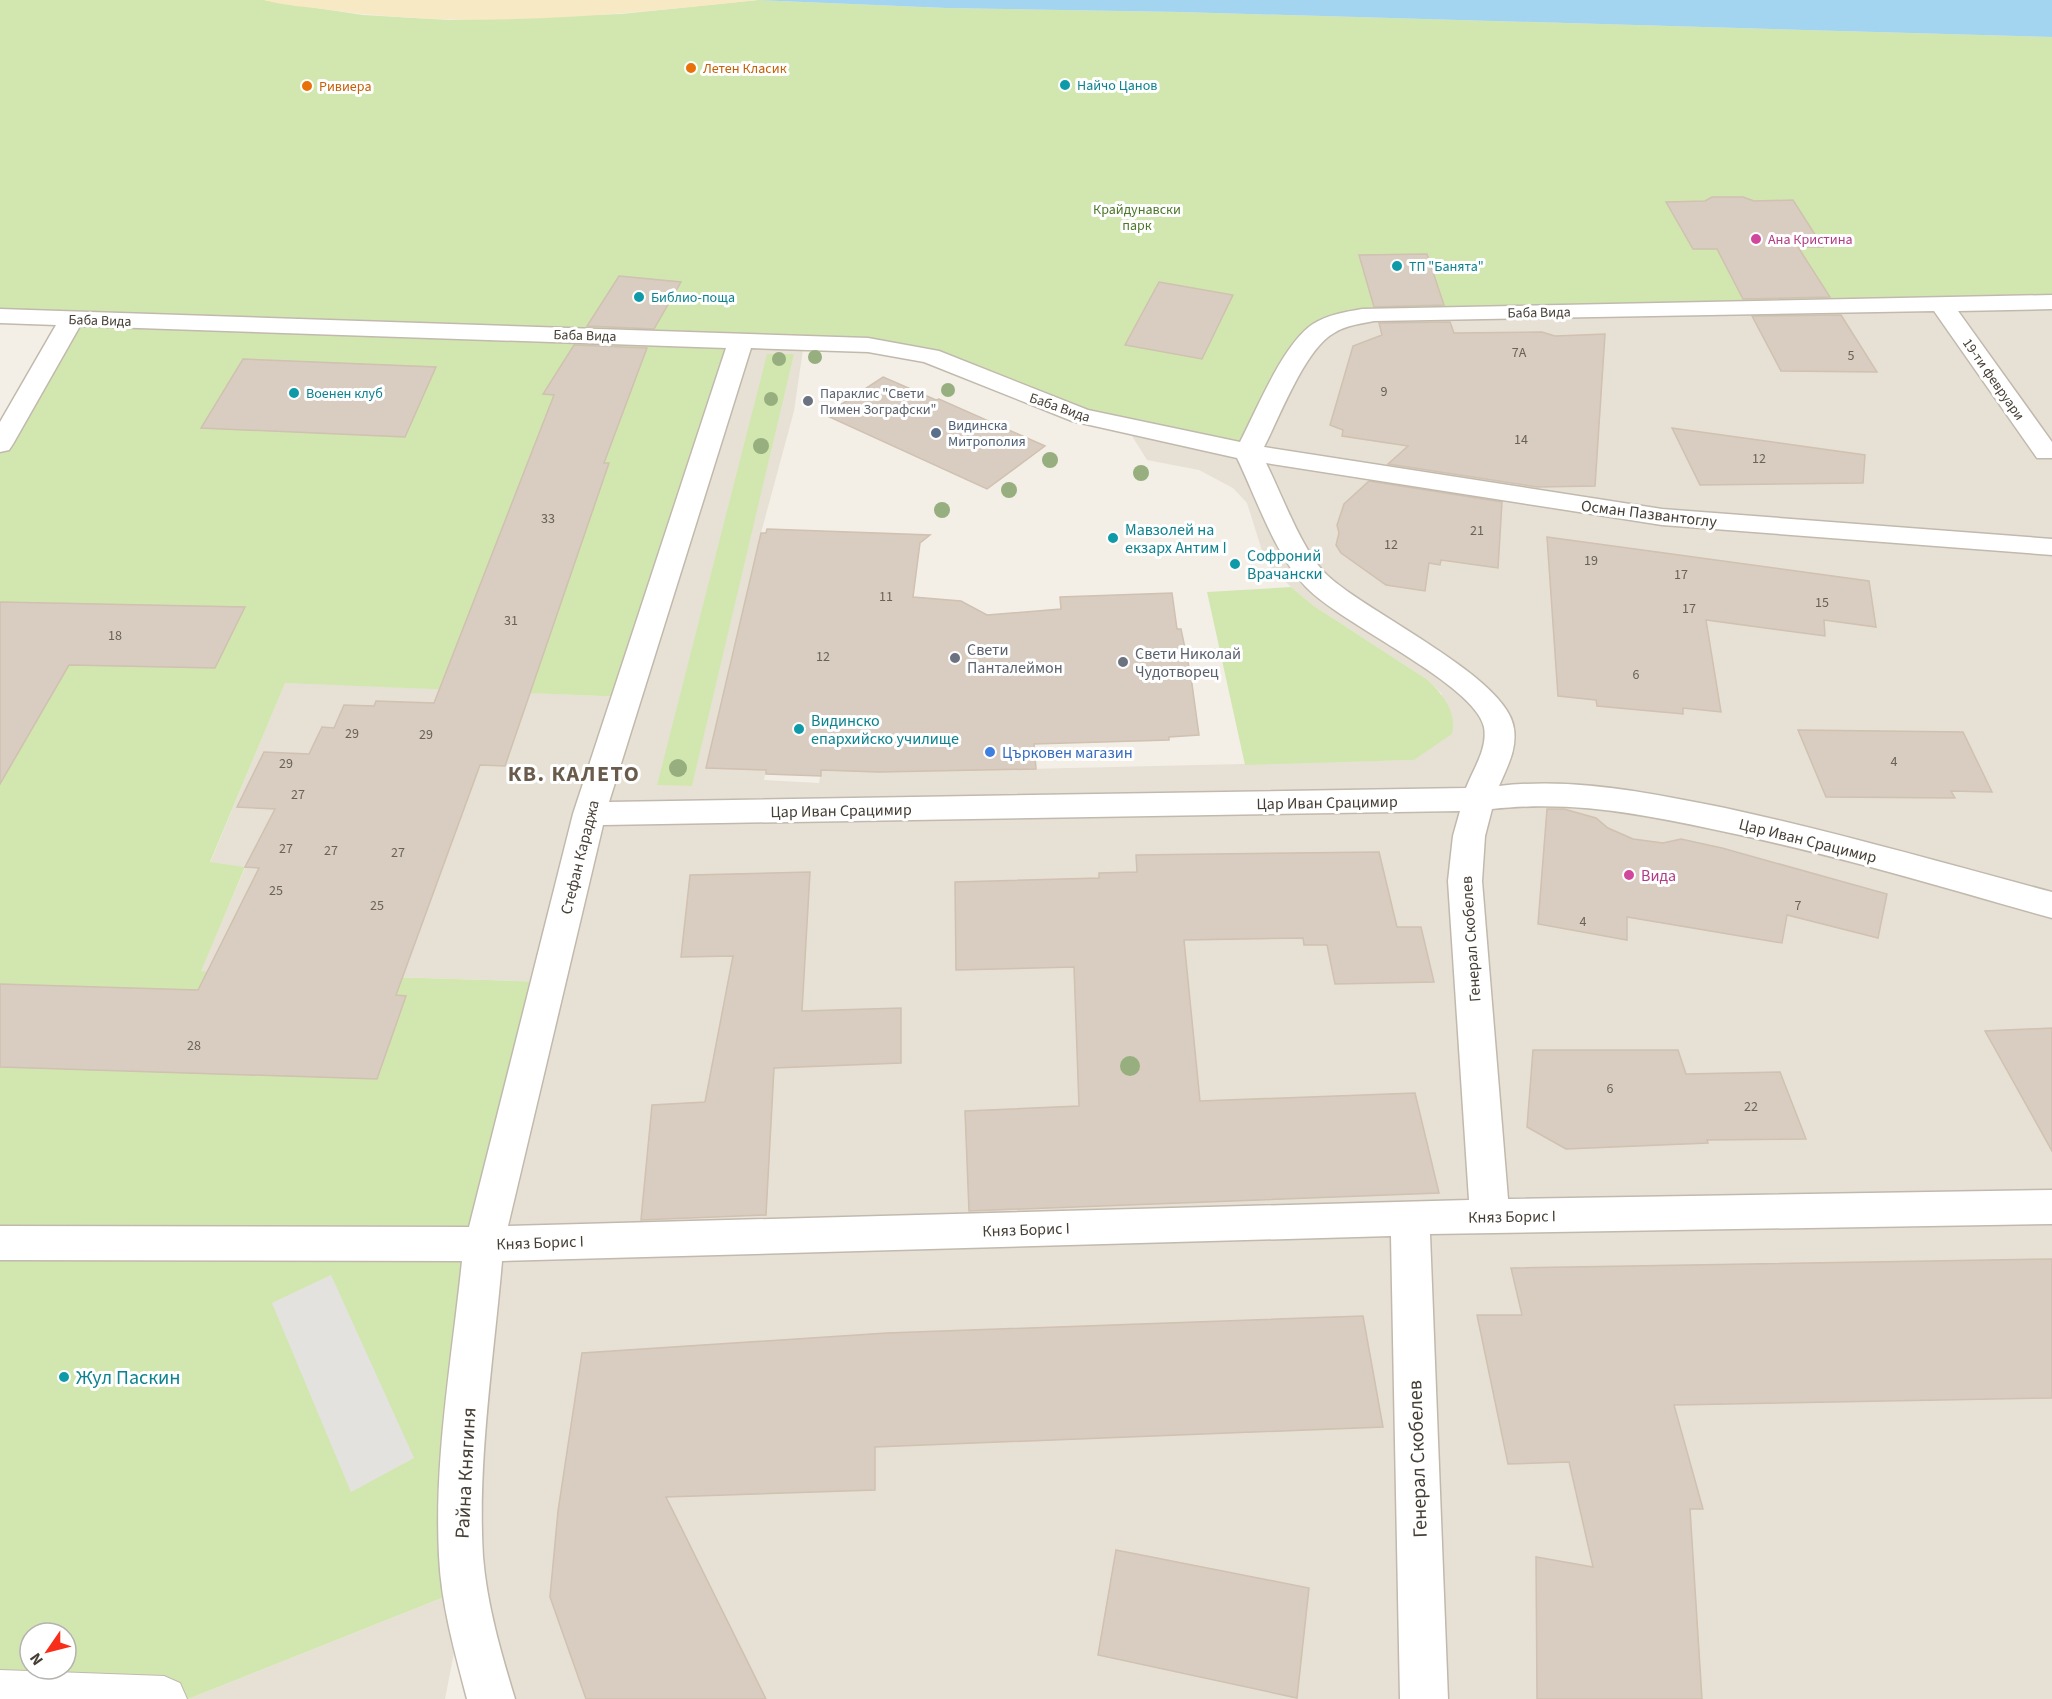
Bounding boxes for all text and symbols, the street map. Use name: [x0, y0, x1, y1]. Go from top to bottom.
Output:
place label: Летен Класик: [703, 59, 787, 79]
marker: Летен Класик: [684, 61, 698, 75]
place label: Найчо Цанов: [1077, 76, 1157, 96]
place label: Ривиера: [319, 77, 371, 97]
marker: Найчо Цанов: [1058, 78, 1072, 92]
marker: Ривиера: [300, 79, 314, 93]
park label: Крайдунавски парк: [1093, 200, 1181, 236]
place label: Ана Кристина: [1768, 230, 1853, 250]
marker: Ана Кристина: [1749, 232, 1763, 246]
place label: ТП "Банята": [1409, 257, 1484, 277]
marker: ТП "Банята": [1390, 259, 1404, 273]
place label: Библио-поща: [651, 288, 735, 308]
marker: Библио-поща: [632, 290, 646, 304]
street label: Баба Вида: [1507, 302, 1571, 324]
street label: Баба Вида: [68, 310, 132, 332]
street label: Баба Вида: [553, 325, 617, 347]
street label: 19-ти февруари: [1957, 334, 2029, 425]
house number: 7А: [1512, 343, 1527, 363]
house number: 5: [1848, 346, 1855, 366]
house number: 9: [1381, 382, 1388, 402]
place label: Военен клуб: [306, 384, 383, 404]
place label: Параклис "Свети Пимен Зографски": [820, 384, 937, 420]
marker: Военен клуб: [287, 386, 301, 400]
street label: Баба Вида: [1027, 388, 1093, 428]
marker: Параклис "Свети Пимен Зографски": [801, 394, 815, 408]
place label: Видинска Митрополия: [948, 416, 1026, 452]
marker: Видинска Митрополия: [929, 426, 943, 440]
house number: 14: [1514, 430, 1528, 450]
house number: 12: [1752, 449, 1766, 469]
street label: Осман Пазвантоглу: [1580, 495, 1719, 533]
house number: 33: [541, 509, 555, 529]
place label: Мавзолей на екзарх Антим I: [1125, 519, 1227, 559]
house number: 21: [1470, 521, 1484, 541]
marker: Мавзолей на екзарх Антим I: [1106, 531, 1120, 545]
house number: 12: [1384, 535, 1398, 555]
place label: Софроний Врачански: [1247, 545, 1323, 585]
house number: 19: [1584, 551, 1598, 571]
marker: Софроний Врачански: [1228, 557, 1242, 571]
house number: 17: [1674, 565, 1688, 585]
house number: 11: [879, 587, 893, 607]
house number: 15: [1815, 593, 1829, 613]
house number: 17: [1682, 599, 1696, 619]
house number: 31: [504, 611, 518, 631]
house number: 18: [108, 626, 122, 646]
place label: Свети Панталеймон: [967, 639, 1063, 679]
place label: Свети Николай Чудотворец: [1135, 643, 1241, 683]
house number: 12: [816, 647, 830, 667]
marker: Свети Панталеймон: [948, 651, 962, 665]
marker: Свети Николай Чудотворец: [1116, 655, 1130, 669]
house number: 6: [1633, 665, 1640, 685]
place label: Видинско епархийско училище: [811, 710, 959, 750]
marker: Видинско епархийско училище: [792, 722, 806, 736]
house number: 29: [345, 724, 359, 744]
house number: 29: [419, 725, 433, 745]
place label: Църковен магазин: [1002, 742, 1133, 764]
marker: Църковен магазин: [983, 745, 997, 759]
house number: 4: [1891, 752, 1898, 772]
house number: 29: [279, 754, 293, 774]
district label: КВ. КАЛЕТО: [508, 758, 640, 790]
house number: 27: [291, 785, 305, 805]
street label: Цар Иван Срацимир: [1256, 791, 1398, 815]
street label: Стефан Караджа: [555, 798, 605, 917]
street label: Цар Иван Срацимир: [770, 799, 912, 823]
street label: Цар Иван Срацимир: [1737, 813, 1879, 869]
house number: 27: [279, 839, 293, 859]
house number: 27: [324, 841, 338, 861]
house number: 27: [391, 843, 405, 863]
place label: Вида: [1641, 865, 1676, 887]
marker: Вида: [1622, 868, 1636, 882]
street label: Генерал Скобелев: [1456, 875, 1486, 1003]
house number: 25: [269, 881, 283, 901]
house number: 25: [370, 896, 384, 916]
house number: 7: [1795, 896, 1802, 916]
house number: 4: [1580, 912, 1587, 932]
house number: 28: [187, 1036, 201, 1056]
house number: 6: [1607, 1079, 1614, 1099]
house number: 22: [1744, 1097, 1758, 1117]
street label: Княз Борис I: [1468, 1205, 1556, 1229]
street label: Княз Борис I: [982, 1217, 1070, 1243]
street label: Княз Борис I: [496, 1230, 584, 1256]
place label: Жул Паскин: [76, 1364, 181, 1392]
marker: Жул Паскин: [57, 1370, 71, 1384]
street label: Генерал Скобелев: [1401, 1380, 1435, 1538]
street label: Райна Княгиня: [449, 1407, 483, 1539]
north arrow: [18, 1621, 78, 1681]
text: N: [24, 1648, 49, 1670]

